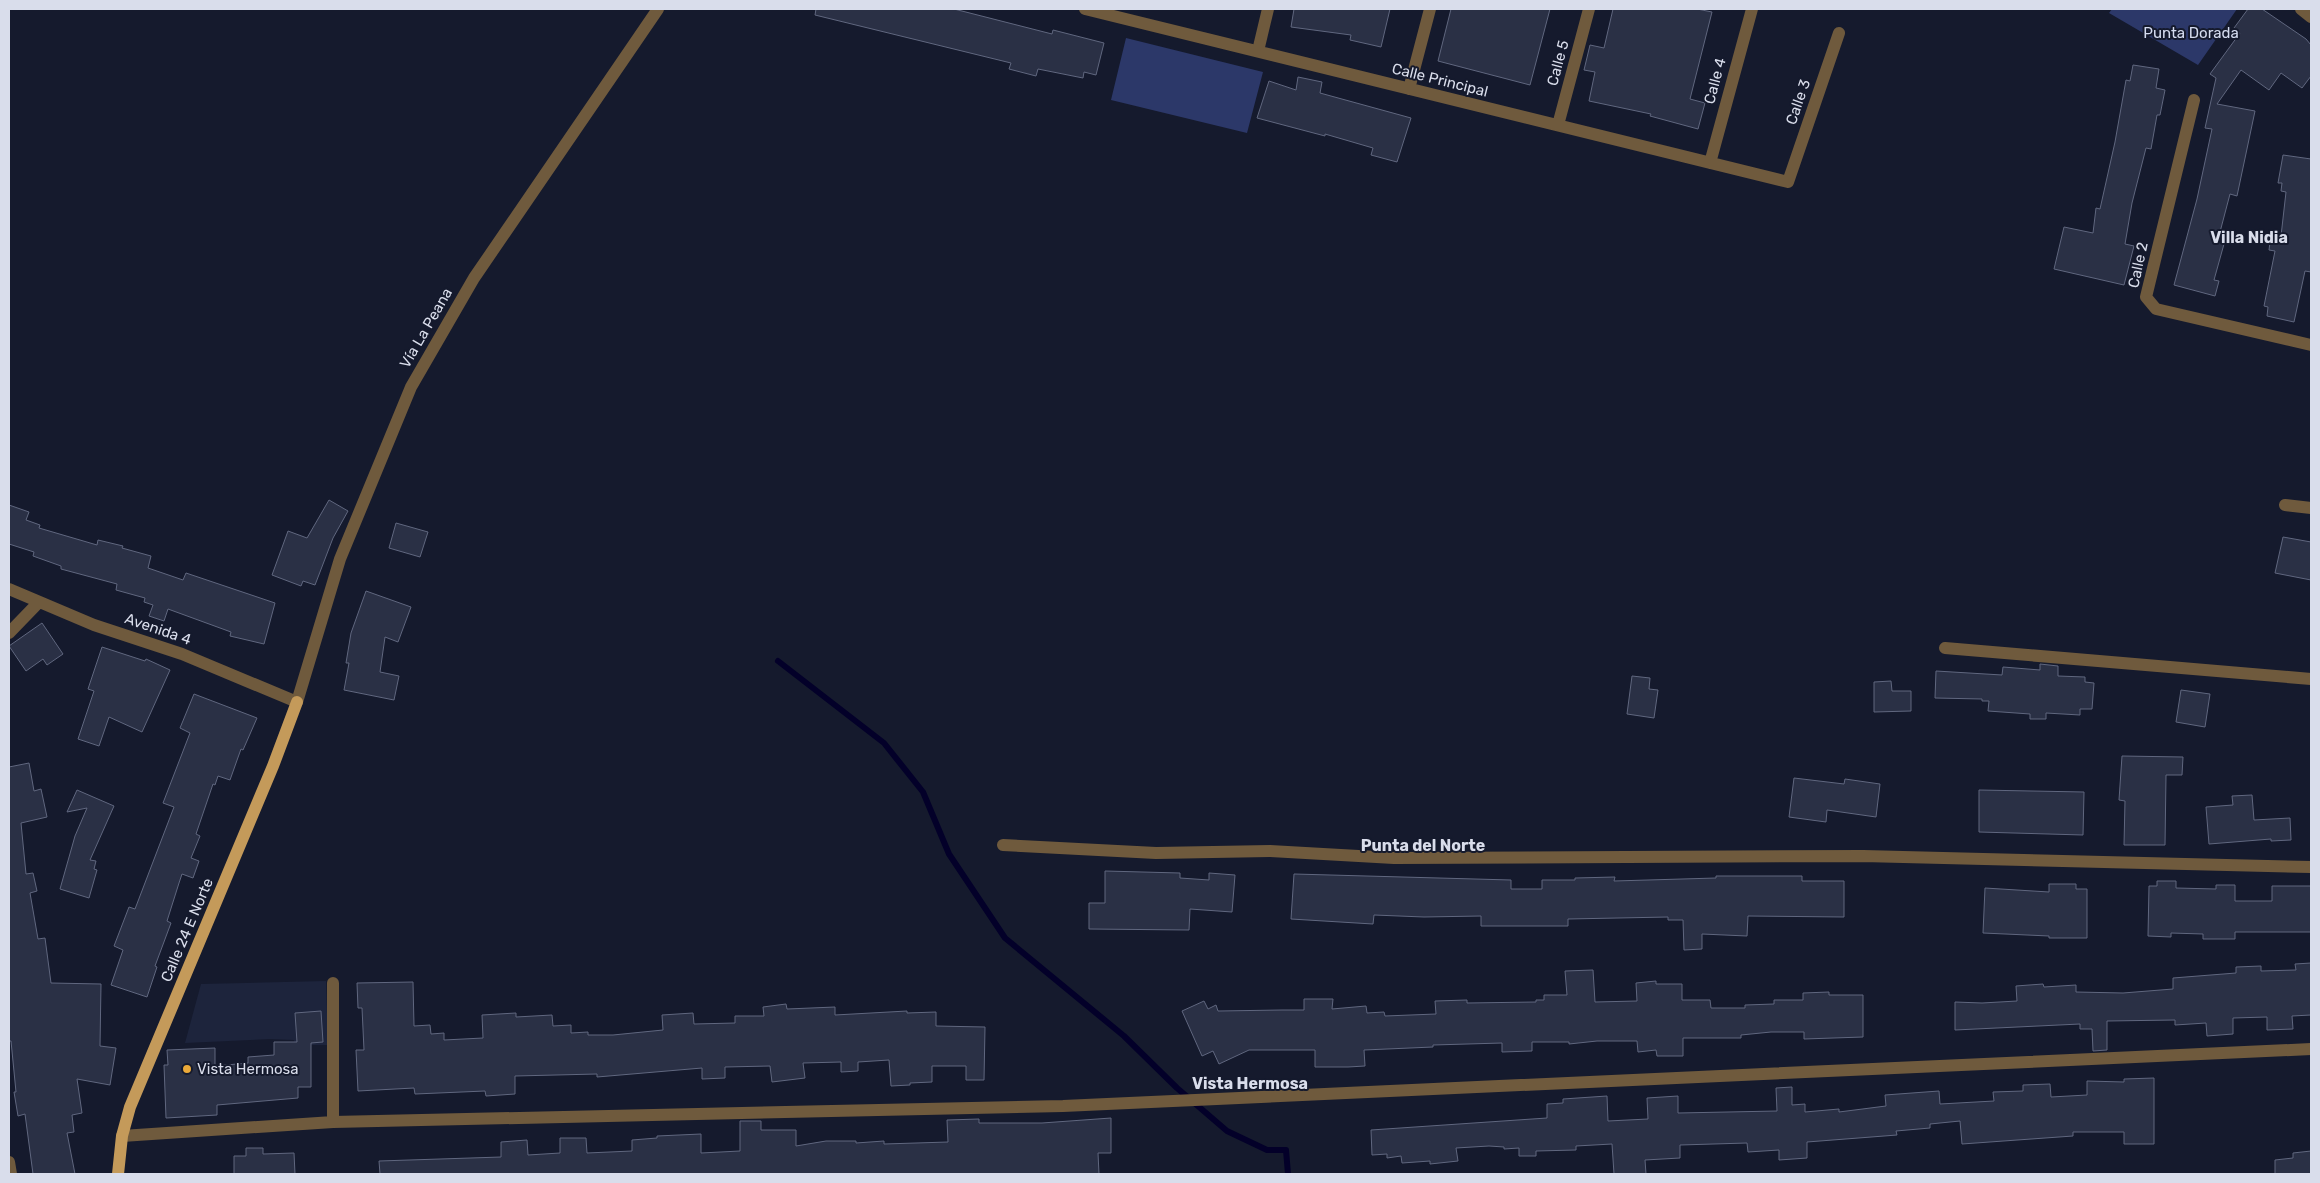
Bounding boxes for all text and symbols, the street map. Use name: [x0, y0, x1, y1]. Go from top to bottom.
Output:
park label: Punta Dorada: [2143, 24, 2239, 42]
street label: Calle 5: [1543, 38, 1573, 88]
street label: Calle 4: [1700, 56, 1730, 106]
street label: Calle Principal: [1390, 59, 1490, 101]
street label: Calle 3: [1782, 77, 1814, 127]
district label: Villa Nidia: [2210, 228, 2288, 247]
street label: Calle 2: [2124, 240, 2152, 290]
street label: Vía La Peana: [396, 285, 456, 371]
street label: Avenida 4: [122, 609, 194, 649]
district label: Punta del Norte: [1361, 836, 1485, 855]
street label: Calle 24 E Norte: [157, 875, 217, 985]
place label: Vista Hermosa: [197, 1060, 299, 1078]
marker: Vista Hermosa: [181, 1063, 193, 1075]
district label: Vista Hermosa: [1192, 1074, 1308, 1093]

